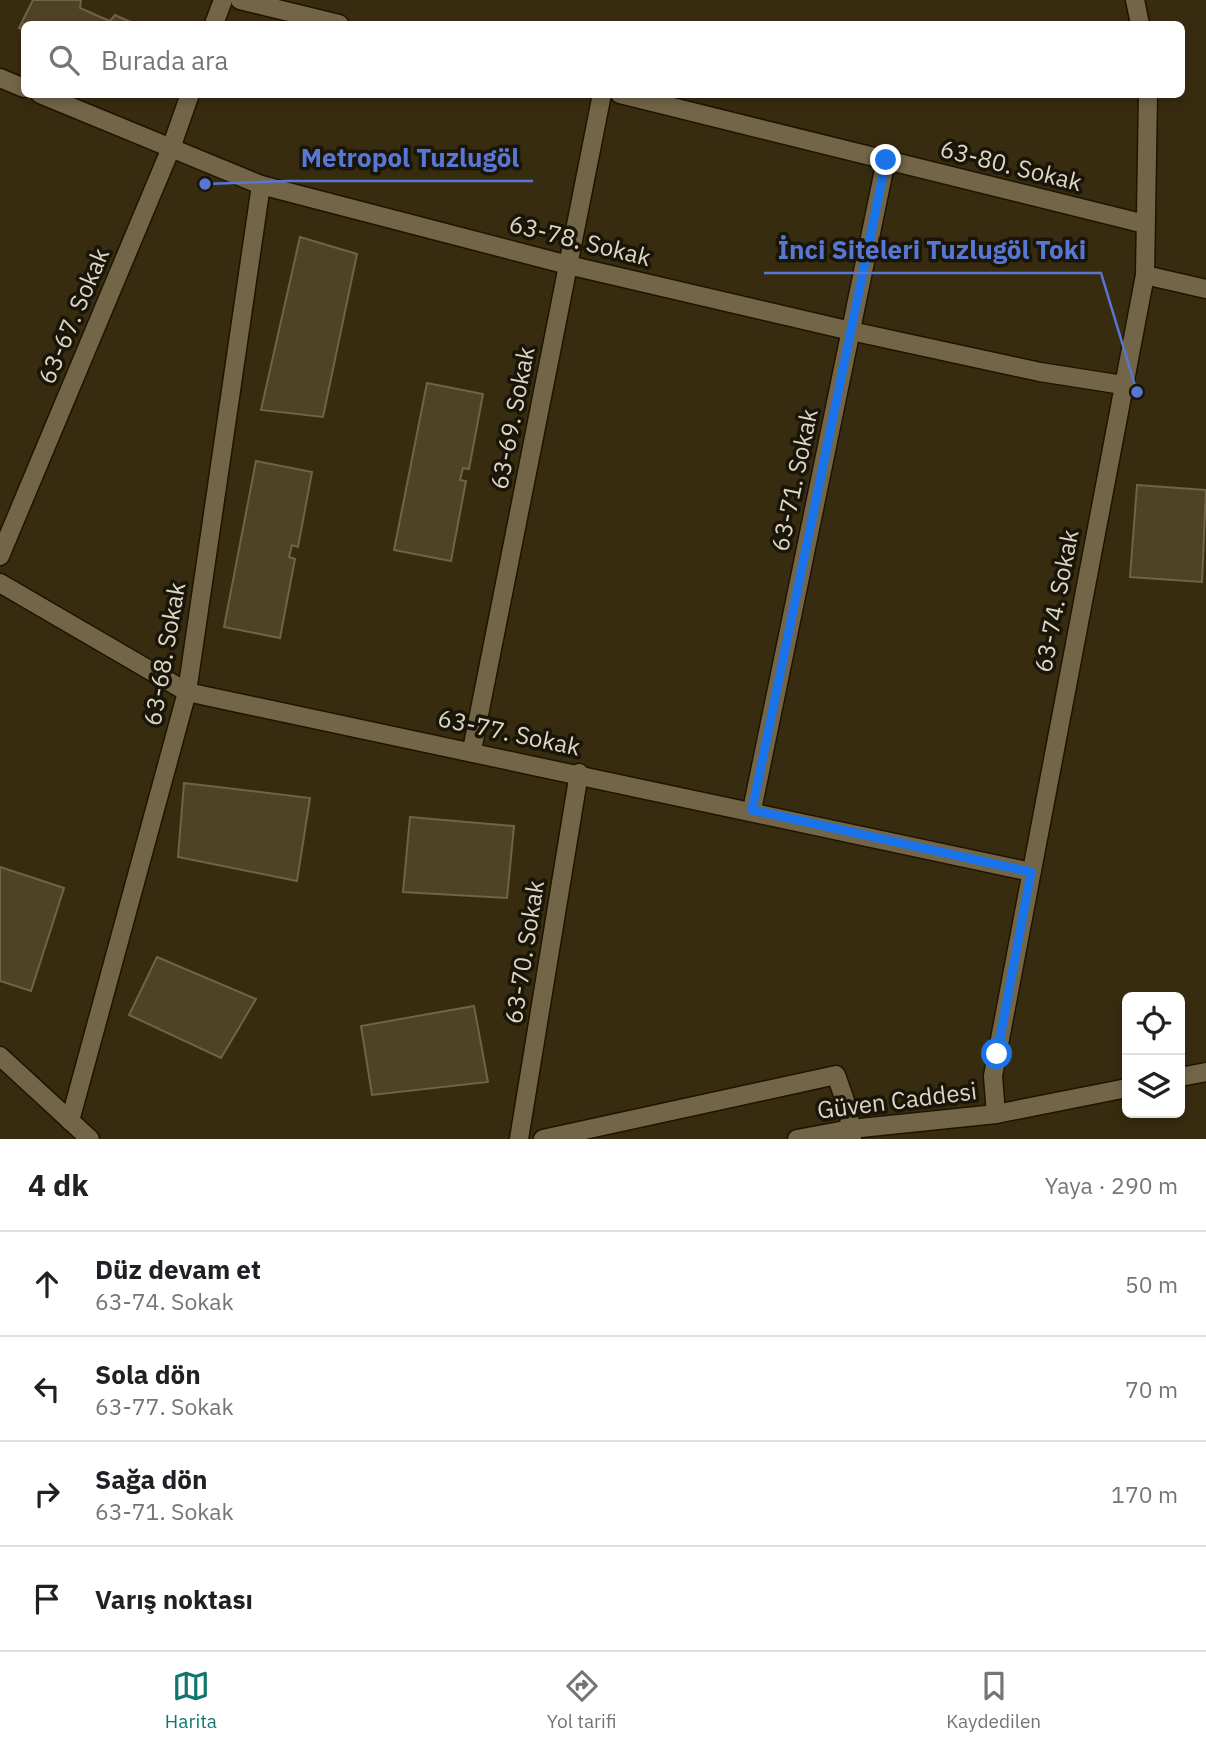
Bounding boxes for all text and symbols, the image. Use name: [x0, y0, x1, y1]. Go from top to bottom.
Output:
search box: [21, 21, 1185, 98]
icon: search: [45, 41, 83, 79]
text: Burada ara: [101, 43, 228, 77]
street label: 63-80. Sokak: [937, 132, 1086, 198]
callout: Metropol Tuzlugöl: [287, 134, 533, 181]
text: Metropol Tuzlugöl: [301, 140, 519, 174]
route end: [870, 144, 901, 175]
street label: 63-78. Sokak: [506, 207, 655, 273]
callout: İnci Siteleri Tuzlugöl Toki: [764, 226, 1101, 273]
text: İnci Siteleri Tuzlugöl Toki: [778, 232, 1086, 266]
street label: 63-67. Sokak: [30, 242, 116, 388]
street label: 63-69. Sokak: [483, 343, 542, 492]
street label: 63-71. Sokak: [763, 405, 825, 554]
street label: 63-74. Sokak: [1027, 526, 1086, 675]
street label: 63-68. Sokak: [136, 579, 192, 728]
street label: 63-77. Sokak: [435, 701, 584, 763]
street label: 63-70. Sokak: [497, 878, 551, 1026]
map controls: [1122, 992, 1185, 1118]
button: locate: [1122, 992, 1185, 1055]
route start: [981, 1038, 1012, 1069]
button: layers: [1122, 1055, 1185, 1118]
street label: Güven Caddesi: [815, 1074, 979, 1126]
text: 4 dk: [28, 1165, 89, 1204]
text: Yaya · 290 m: [1045, 1170, 1178, 1200]
text: Düz devam et: [95, 1252, 261, 1286]
icon: ahead: [28, 1265, 66, 1303]
text: 50 m: [1125, 1269, 1178, 1299]
text: 63-74. Sokak: [95, 1286, 234, 1316]
text: Sola dön: [95, 1357, 201, 1391]
icon: left: [28, 1370, 66, 1408]
text: 70 m: [1125, 1374, 1178, 1404]
text: 63-77. Sokak: [95, 1391, 234, 1421]
text: Sağa dön: [95, 1462, 207, 1496]
icon: right: [28, 1475, 66, 1513]
text: 170 m: [1111, 1479, 1178, 1509]
text: 63-71. Sokak: [95, 1496, 234, 1526]
icon: arrive: [28, 1580, 66, 1618]
text: Varış noktası: [95, 1582, 253, 1616]
tab: Harita: [165, 1667, 217, 1733]
tab: Yol tarifi: [547, 1667, 617, 1733]
tab: Kaydedilen: [946, 1667, 1041, 1733]

